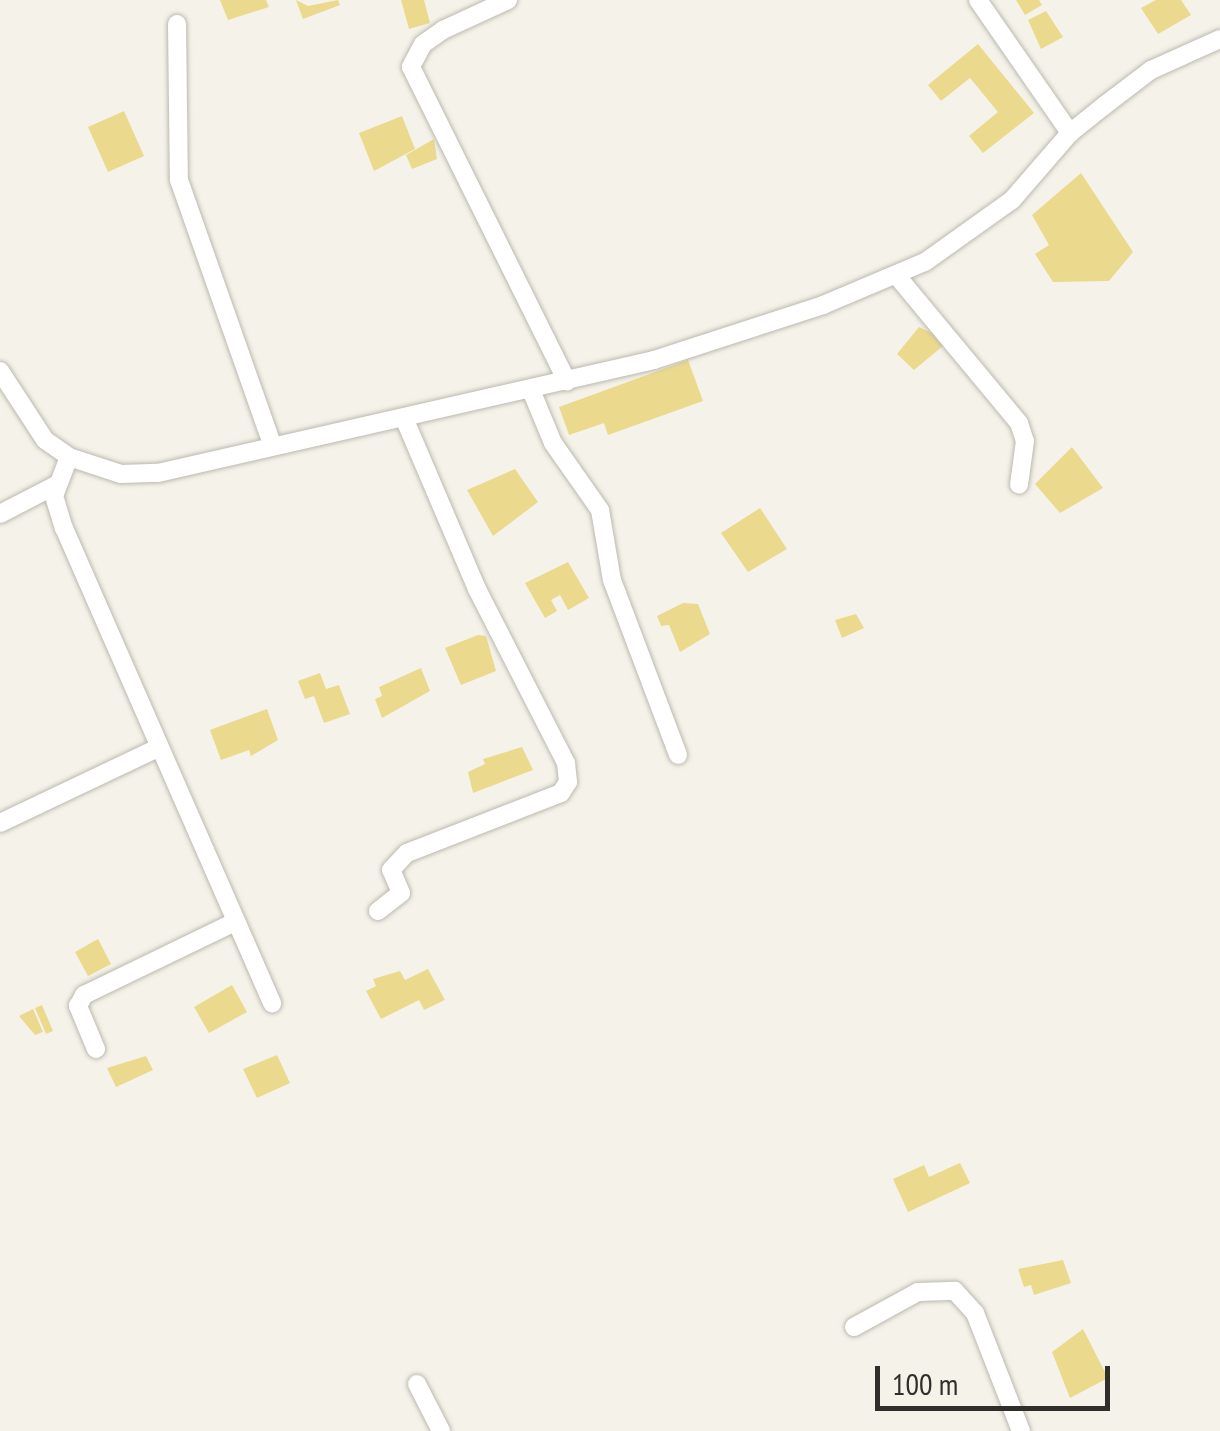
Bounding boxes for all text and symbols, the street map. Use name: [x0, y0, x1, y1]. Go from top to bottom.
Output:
scale bar: [880, 1346, 1115, 1408]
text: 100 m: [892, 1364, 958, 1403]

